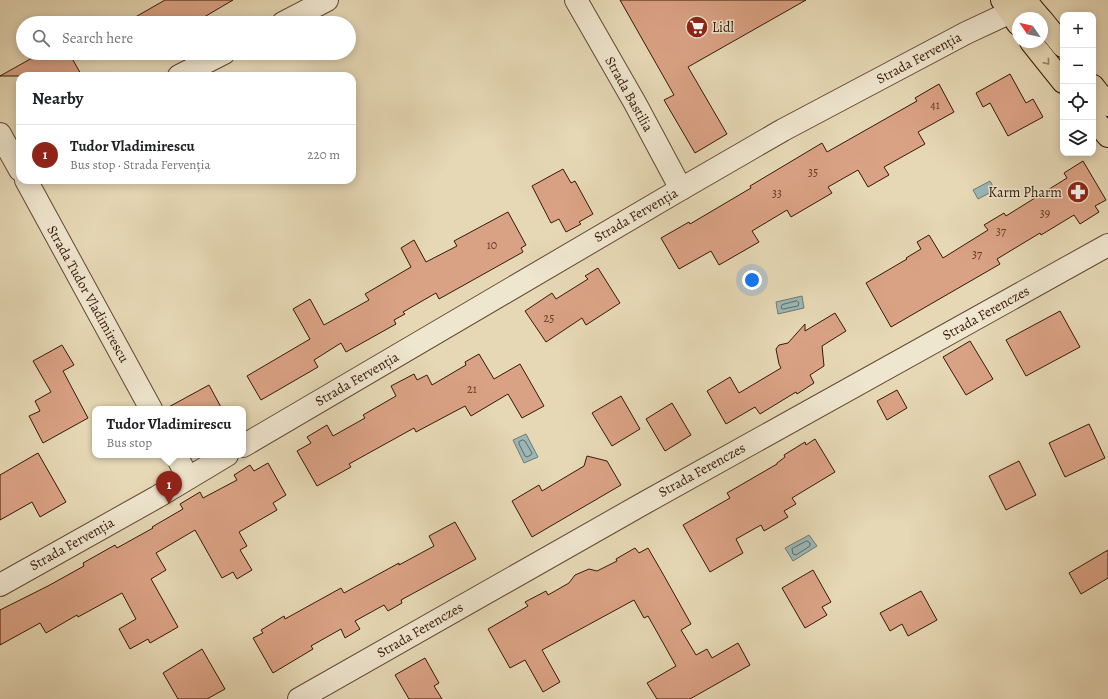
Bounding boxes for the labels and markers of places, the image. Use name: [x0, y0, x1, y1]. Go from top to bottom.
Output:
supermarket icon: Lidl: [684, 14, 710, 40]
place label: Lidl: [712, 18, 735, 37]
pharmacy icon: Karm Pharm: [1065, 179, 1091, 205]
place label: Karm Pharm: [988, 183, 1062, 202]
pin: 1: [156, 471, 182, 504]

